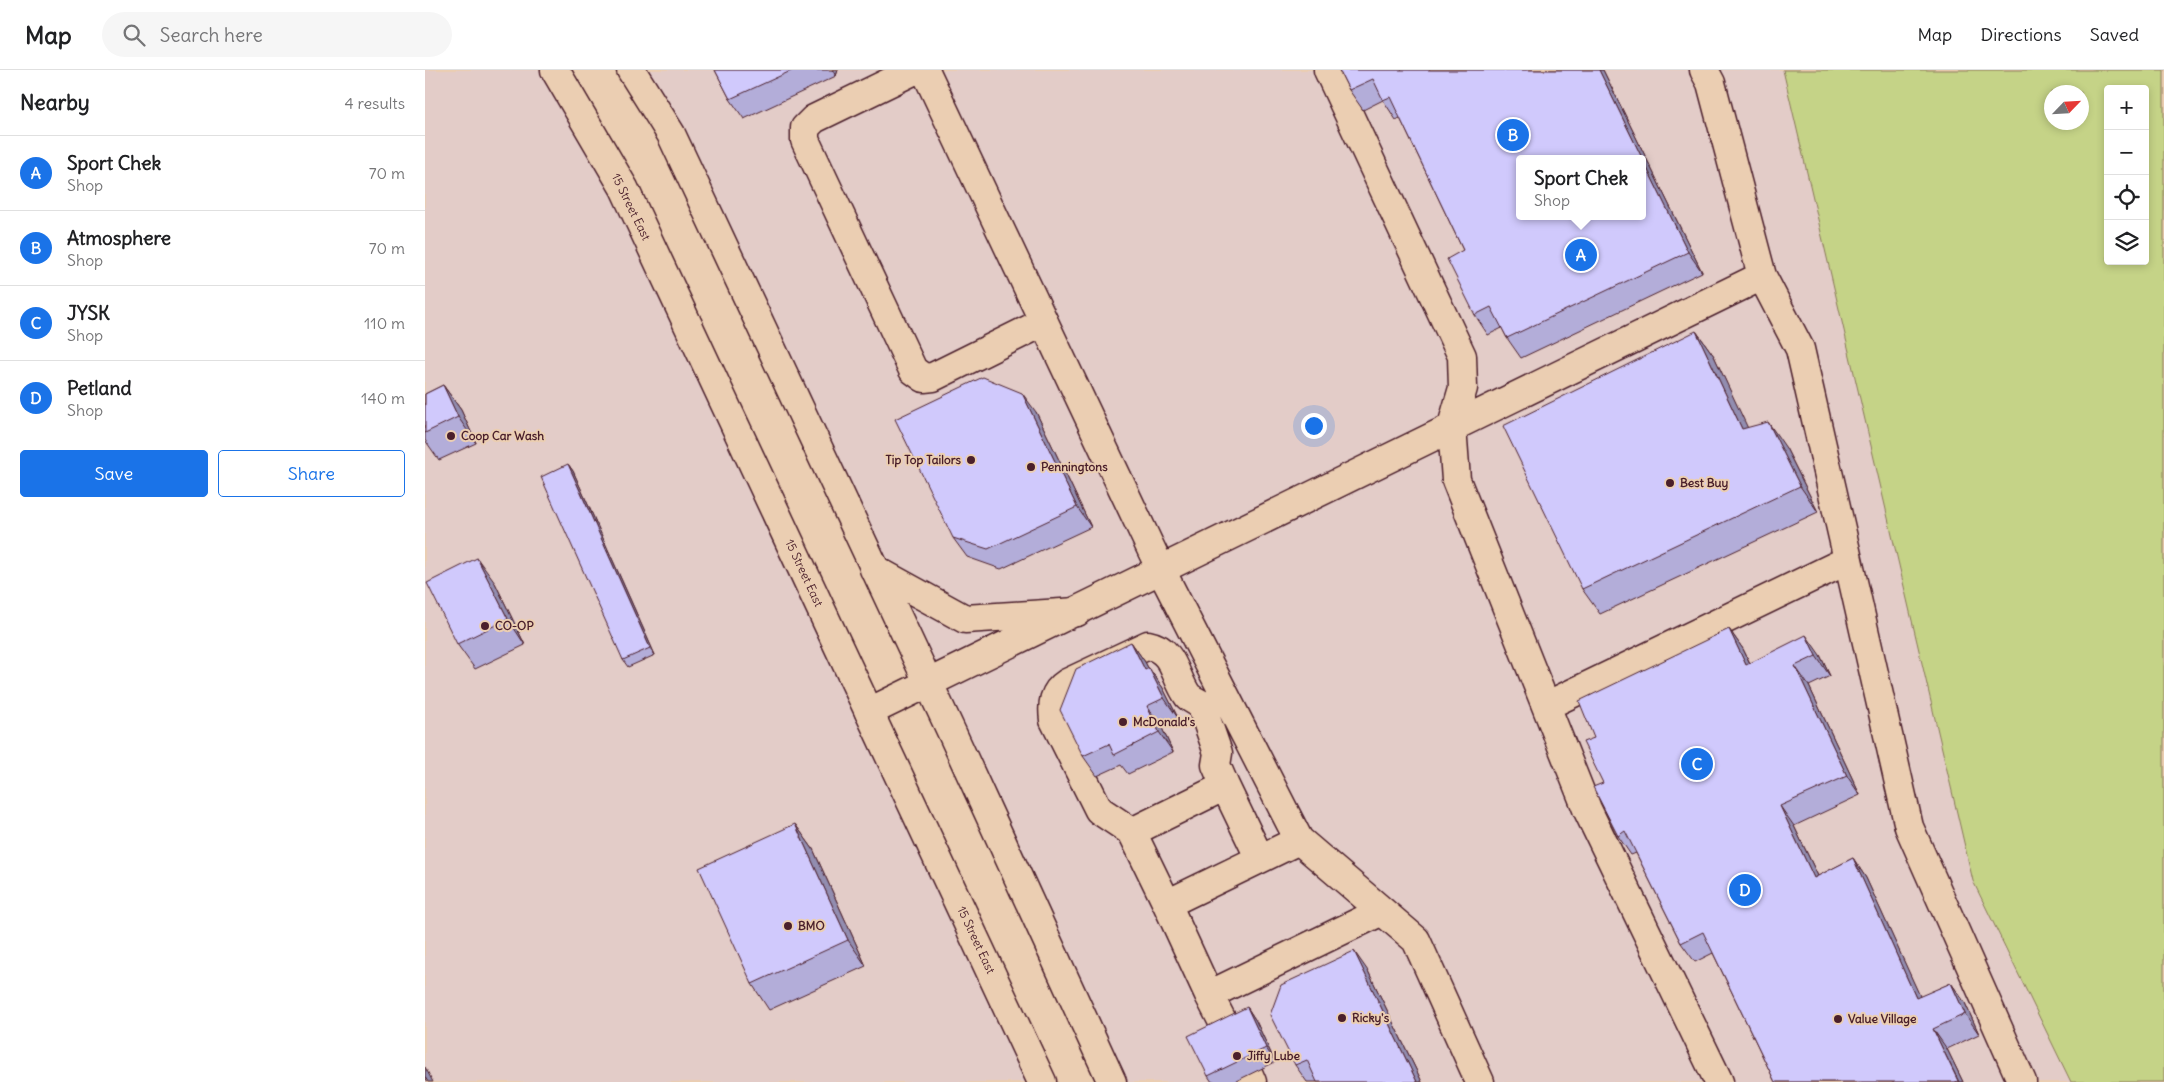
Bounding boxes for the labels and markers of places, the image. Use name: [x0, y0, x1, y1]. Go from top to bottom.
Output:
pin: B: [1497, 116, 1529, 154]
pin: A: [1565, 236, 1597, 274]
place label: Coop Car Wash: [461, 428, 544, 444]
marker: Coop Car Wash: [445, 430, 457, 442]
place label: Tip Top Tailors: [886, 452, 962, 468]
marker: Tip Top Tailors: [965, 454, 977, 466]
place label: Penningtons: [1041, 459, 1108, 475]
marker: Penningtons: [1025, 461, 1037, 473]
place label: Best Buy: [1680, 475, 1728, 491]
marker: Best Buy: [1664, 477, 1676, 489]
place label: CO-OP: [495, 618, 534, 633]
marker: CO-OP: [479, 620, 491, 632]
place label: McDonald's: [1133, 714, 1196, 729]
marker: McDonald's: [1117, 716, 1129, 728]
pin: C: [1681, 745, 1713, 783]
pin: D: [1729, 871, 1761, 909]
place label: BMO: [798, 918, 825, 933]
marker: BMO: [782, 920, 794, 932]
place label: Ricky's: [1352, 1010, 1390, 1026]
place label: Value Village: [1848, 1011, 1917, 1027]
marker: Ricky's: [1336, 1012, 1348, 1024]
marker: Value Village: [1832, 1013, 1844, 1025]
place label: Jiffy Lube: [1247, 1048, 1300, 1064]
marker: Jiffy Lube: [1231, 1050, 1243, 1062]

